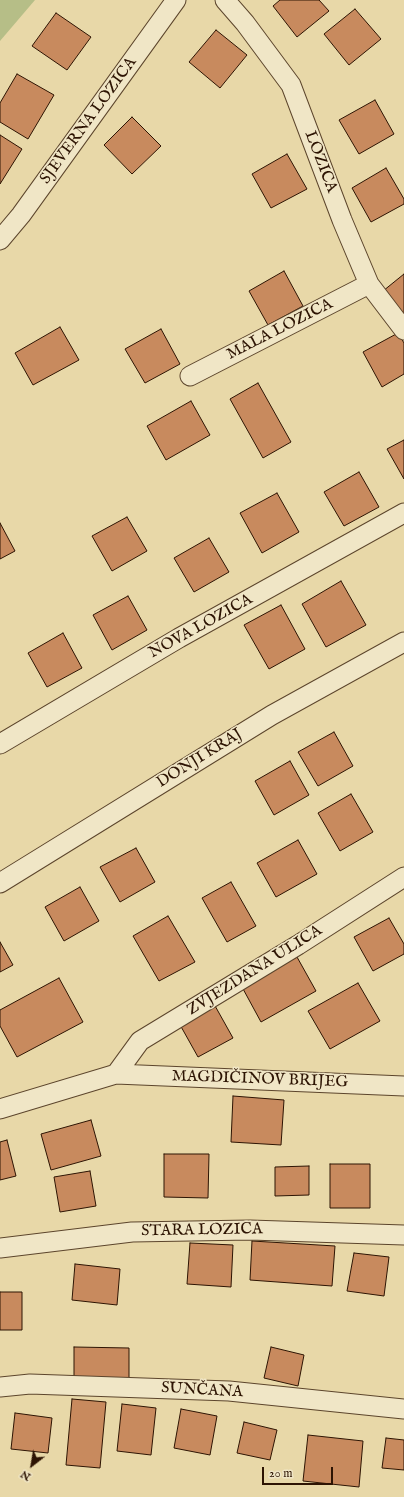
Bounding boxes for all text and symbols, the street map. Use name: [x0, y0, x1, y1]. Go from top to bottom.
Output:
street label: SJEVERNA LOZICA: [37, 54, 141, 188]
street label: LOZICA: [299, 128, 341, 196]
street label: MALA LOZICA: [224, 295, 336, 365]
street label: NOVA LOZICA: [146, 591, 256, 663]
street label: DONJI KRAJ: [154, 725, 246, 793]
street label: ZVJEZDANA ULICA: [184, 922, 326, 1020]
street label: MAGDIČINOV BRIJEG: [172, 1067, 348, 1093]
street label: STARA LOZICA: [141, 1220, 263, 1242]
street label: SUNČANA: [161, 1379, 243, 1403]
north arrow: [12, 1445, 52, 1485]
scale bar: [264, 1459, 335, 1485]
text: 20 m: [269, 1466, 292, 1481]
text: N: [18, 1467, 34, 1484]

